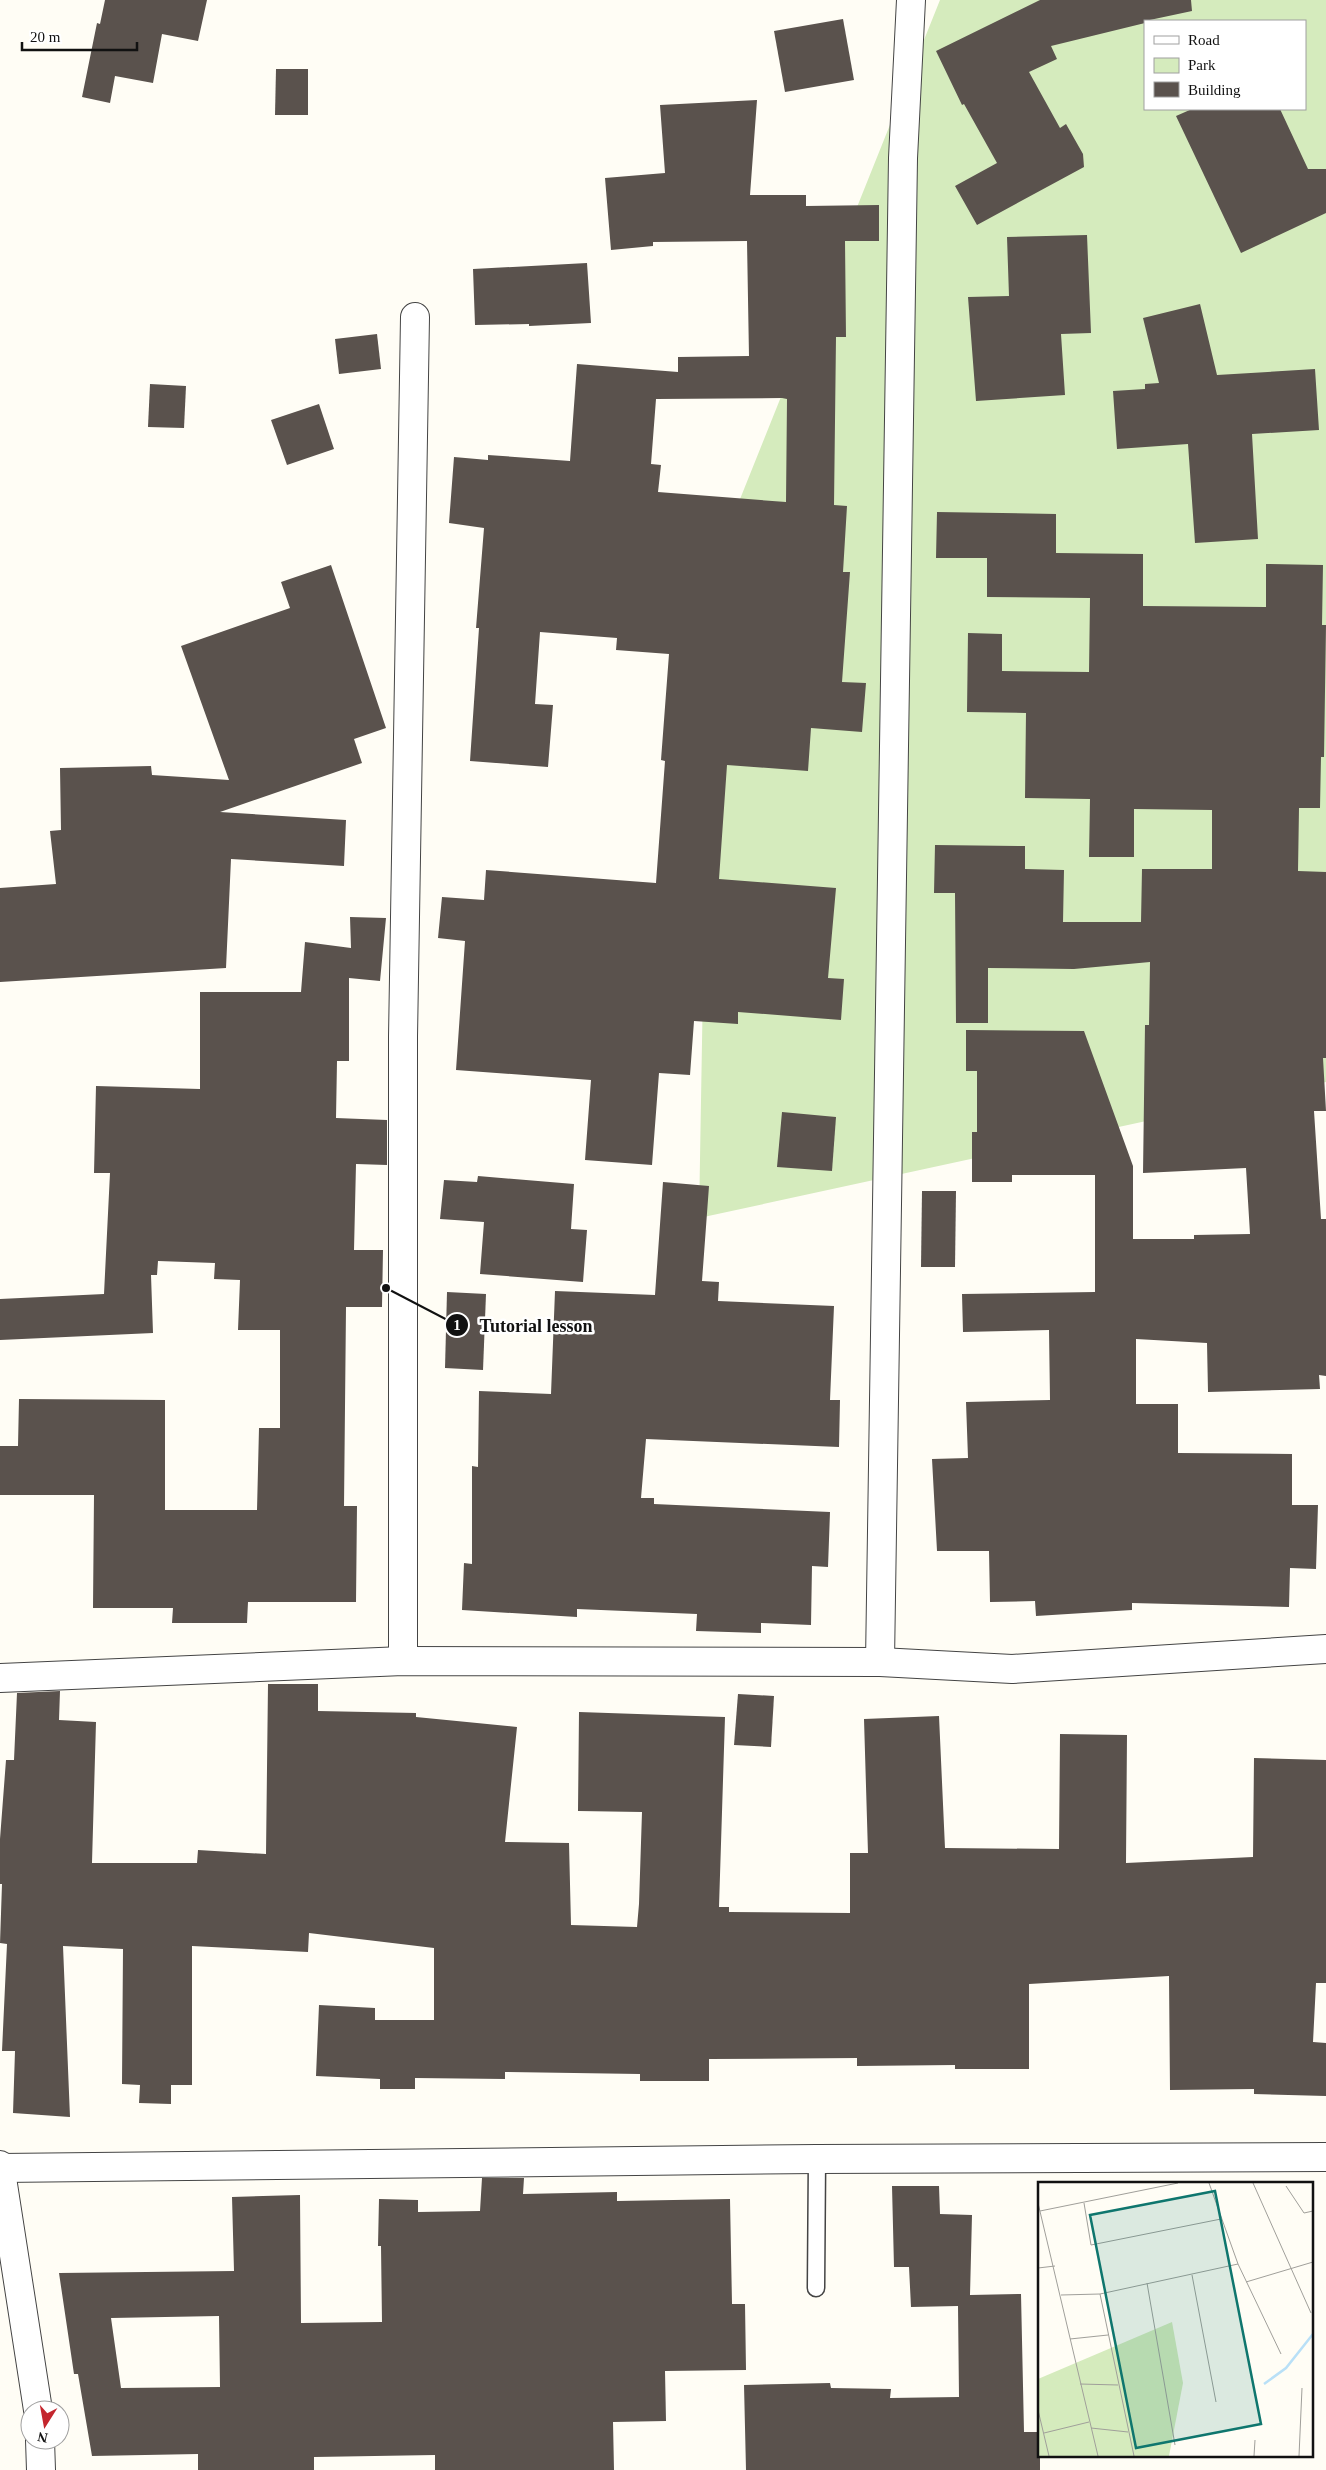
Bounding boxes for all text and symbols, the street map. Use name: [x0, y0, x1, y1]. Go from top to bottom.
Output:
scale bar: [22, 20, 138, 52]
legend: [1144, 20, 1306, 110]
text: 20 m: [30, 29, 61, 45]
text: Road: [1188, 32, 1220, 48]
text: Park: [1188, 57, 1216, 73]
text: Building: [1188, 82, 1241, 98]
callout: Tutorial lesson: [444, 1309, 602, 1342]
text: Tutorial lesson: [480, 1316, 592, 1336]
text: 1: [453, 1317, 461, 1333]
inset map: [1038, 2182, 1314, 2458]
north arrow: [20, 2400, 70, 2450]
text: N: [36, 2429, 49, 2446]

